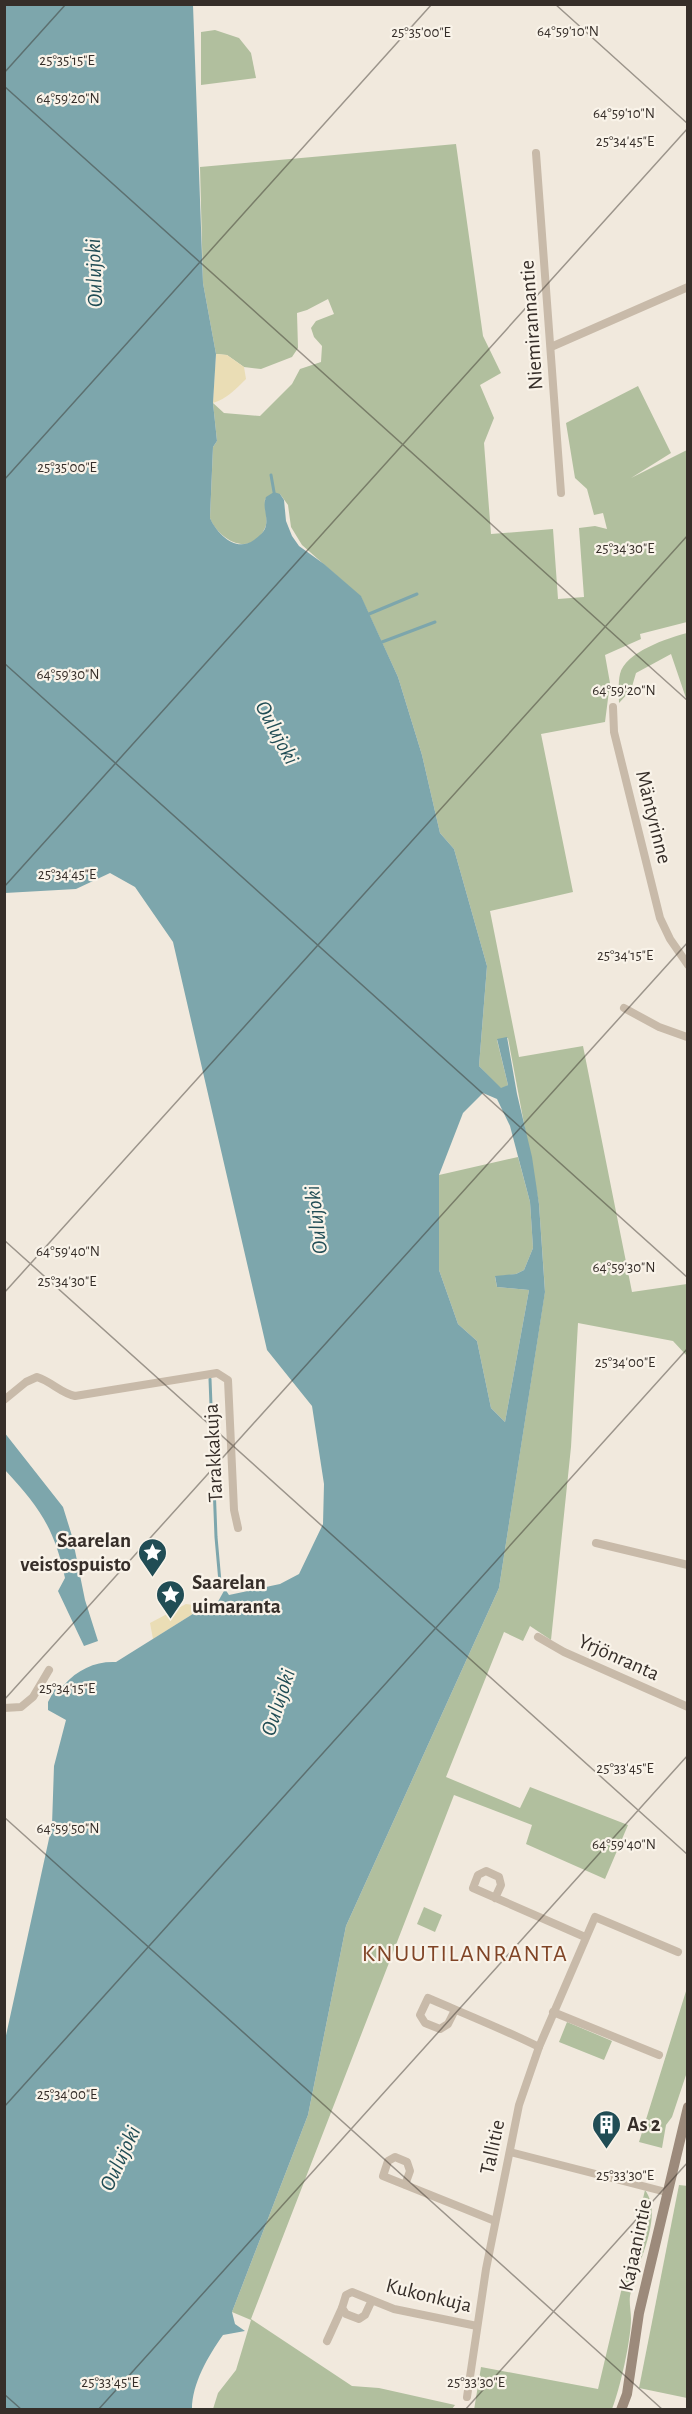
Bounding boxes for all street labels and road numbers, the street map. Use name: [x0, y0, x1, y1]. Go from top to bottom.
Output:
street label: Niemirannantie: [516, 259, 547, 391]
street label: Mäntyrinne: [632, 768, 675, 866]
street label: Tarakkakuja: [200, 1403, 227, 1503]
street label: Yrjönranta: [575, 1630, 663, 1685]
street label: Tallitie: [476, 2118, 509, 2176]
street label: Kajaanintie: [615, 2197, 656, 2293]
street label: Kukonkuja: [384, 2275, 474, 2316]

